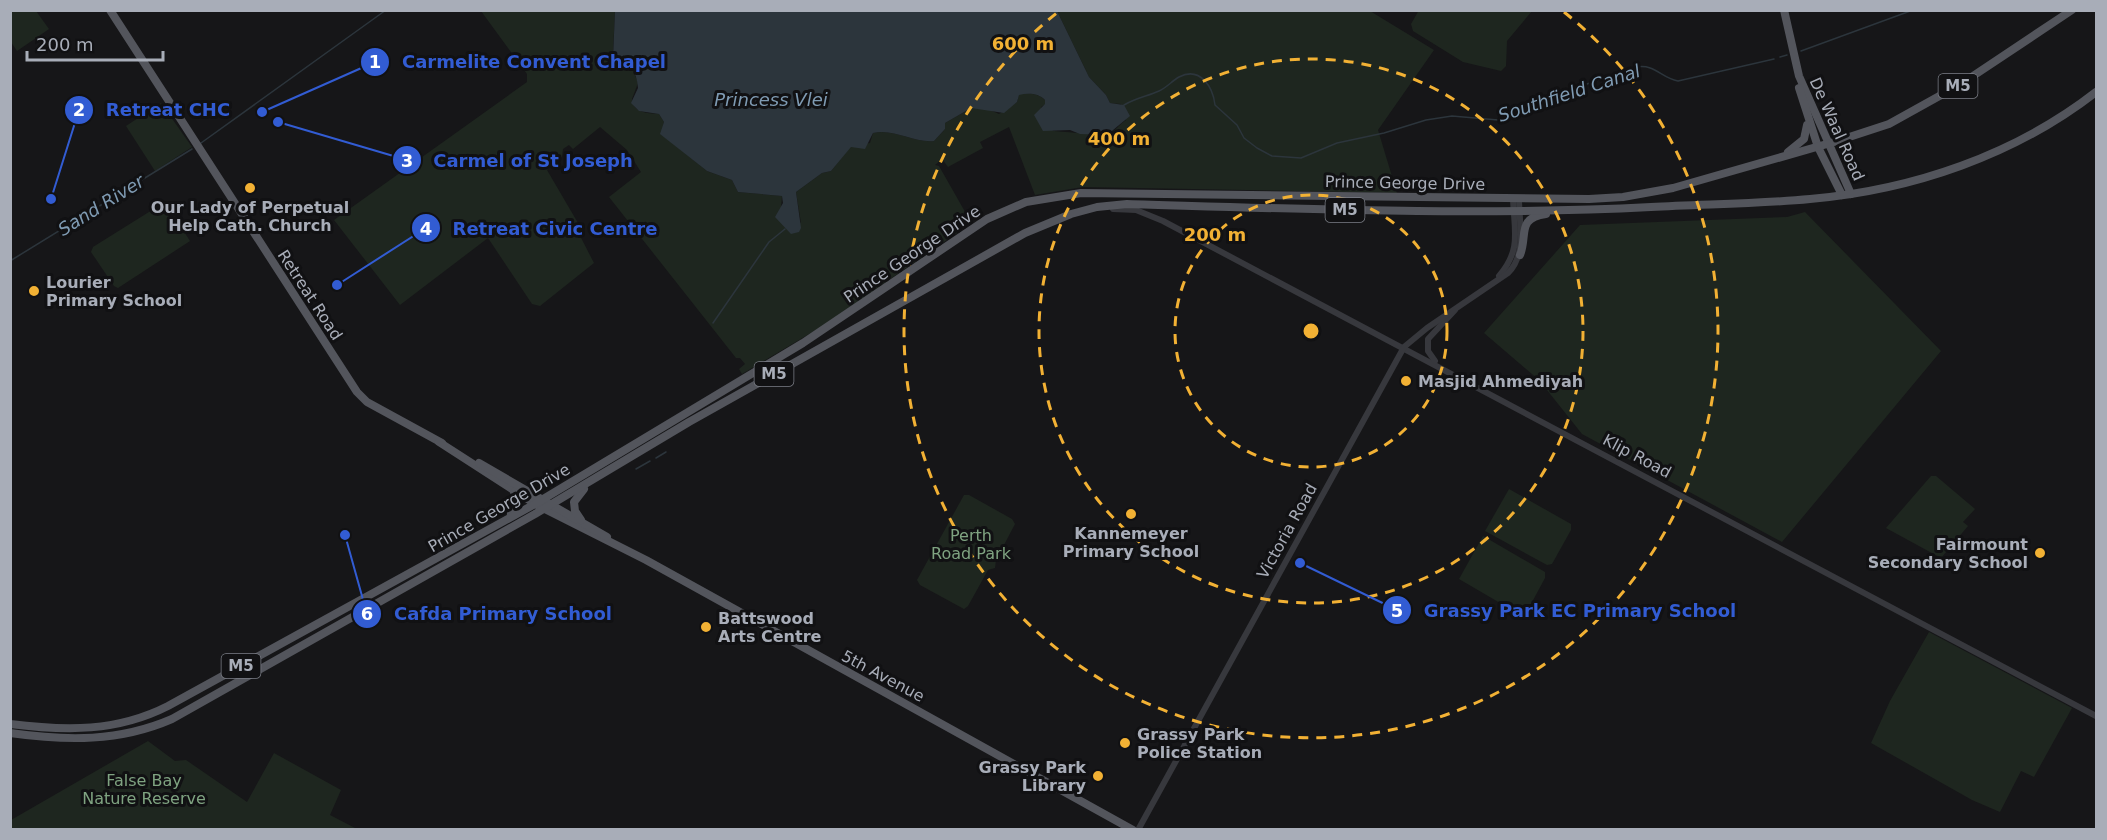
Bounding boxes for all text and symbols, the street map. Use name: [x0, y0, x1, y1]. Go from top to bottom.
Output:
scale bar: [27, 24, 164, 62]
text: 600 m: [992, 33, 1054, 54]
text: 200 m: [36, 34, 94, 55]
callout: Carmelite Convent Chapel: [360, 44, 678, 80]
text: 1: [369, 51, 381, 72]
text: Carmelite Convent Chapel: [402, 51, 666, 72]
water label: Southfield Canal: [1495, 60, 1643, 126]
street label: De Waal Road: [1806, 74, 1868, 184]
road number: M5: [1938, 74, 1978, 98]
water label: Princess Vlei: [714, 89, 828, 110]
callout: Retreat CHC: [64, 92, 242, 128]
text: 2: [73, 99, 85, 120]
text: Retreat CHC: [106, 99, 230, 120]
text: 400 m: [1088, 128, 1150, 149]
callout: Carmel of St Joseph: [392, 142, 645, 178]
text: 3: [401, 150, 413, 171]
text: Carmel of St Joseph: [433, 150, 633, 171]
water label: Sand River: [54, 169, 149, 240]
street label: Prince George Drive: [1325, 172, 1485, 194]
marker: Our Lady of Perpetual Help Cath. Church: [243, 181, 257, 195]
place label: Our Lady of Perpetual Help Cath. Church: [151, 198, 349, 235]
road number: M5: [1326, 198, 1364, 222]
street label: Prince George Drive: [840, 201, 984, 307]
callout: Retreat Civic Centre: [411, 210, 670, 246]
text: 4: [420, 218, 432, 239]
text: Retreat Civic Centre: [453, 218, 657, 239]
text: 200 m: [1184, 224, 1246, 245]
street label: Retreat Road: [274, 246, 346, 344]
place label: Lourier Primary School: [46, 273, 182, 310]
marker: Lourier Primary School: [27, 284, 41, 298]
centre of rings: [1301, 321, 1321, 341]
road number: M5: [754, 362, 794, 386]
place label: Masjid Ahmediyah: [1418, 372, 1583, 391]
marker: Masjid Ahmediyah: [1399, 374, 1413, 388]
street label: Klip Road: [1600, 430, 1674, 482]
street label: Prince George Drive: [425, 460, 573, 556]
street label: Victoria Road: [1253, 480, 1321, 582]
marker: Kannemeyer Primary School: [1124, 507, 1138, 521]
place label: Kannemeyer Primary School: [1063, 524, 1199, 561]
park label: Perth Road Park: [931, 526, 1012, 563]
place label: Fairmount Secondary School: [1868, 535, 2028, 572]
marker: Fairmount Secondary School: [2033, 546, 2047, 560]
callout: Grassy Park EC Primary School: [1382, 592, 1748, 628]
callout: Cafda Primary School: [352, 596, 624, 632]
text: 5: [1391, 600, 1403, 621]
text: Grassy Park EC Primary School: [1424, 600, 1736, 621]
text: 6: [361, 603, 373, 624]
text: Cafda Primary School: [394, 603, 612, 624]
place label: Battswood Arts Centre: [718, 609, 822, 646]
marker: Battswood Arts Centre: [699, 620, 713, 634]
street label: 5th Avenue: [838, 646, 928, 706]
road number: M5: [222, 654, 260, 678]
place label: Grassy Park Police Station: [1137, 725, 1262, 762]
marker: Grassy Park Police Station: [1118, 736, 1132, 750]
place label: Grassy Park Library: [979, 758, 1087, 795]
marker: Grassy Park Library: [1091, 769, 1105, 783]
park label: False Bay Nature Reserve: [82, 771, 206, 808]

